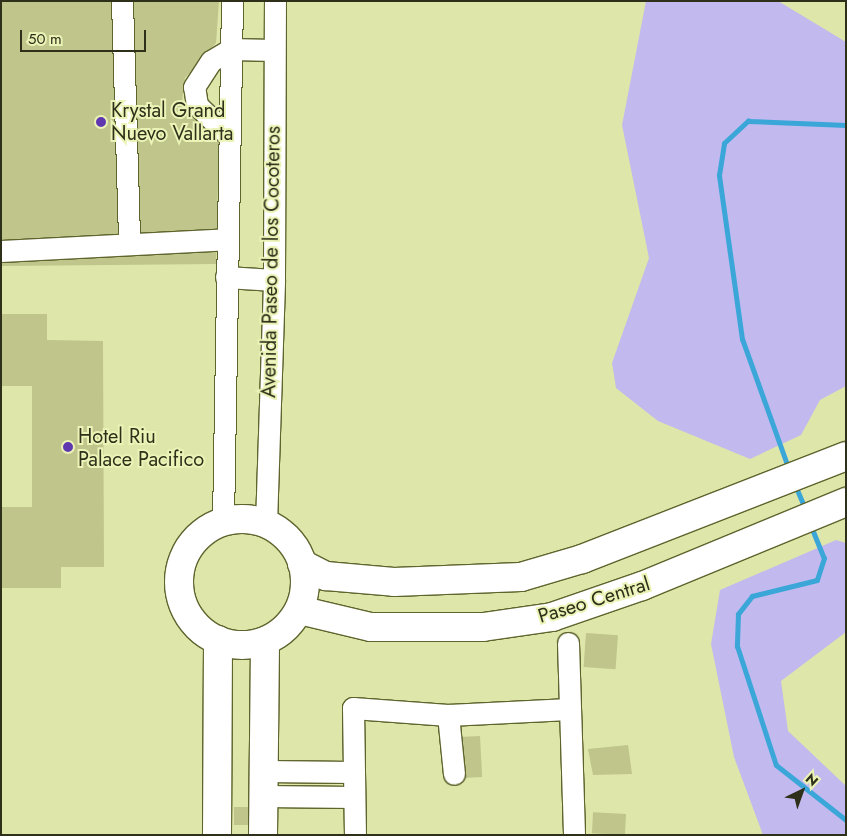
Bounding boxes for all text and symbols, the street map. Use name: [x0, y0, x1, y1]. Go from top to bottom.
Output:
scale bar: [22, 20, 149, 52]
text: 50 m: [28, 28, 62, 50]
place label: Krystal Grand Nuevo Vallarta: [111, 98, 233, 145]
marker: Krystal Grand Nuevo Vallarta: [95, 116, 107, 128]
street label: Avenida Paseo de los Cocoteros: [257, 126, 285, 398]
place label: Hotel Riu Palace Pacifico: [78, 424, 204, 471]
marker: Hotel Riu Palace Pacifico: [62, 441, 74, 453]
street label: Paseo Central: [535, 572, 653, 628]
north arrow: [777, 766, 827, 816]
text: N: [801, 769, 823, 791]

